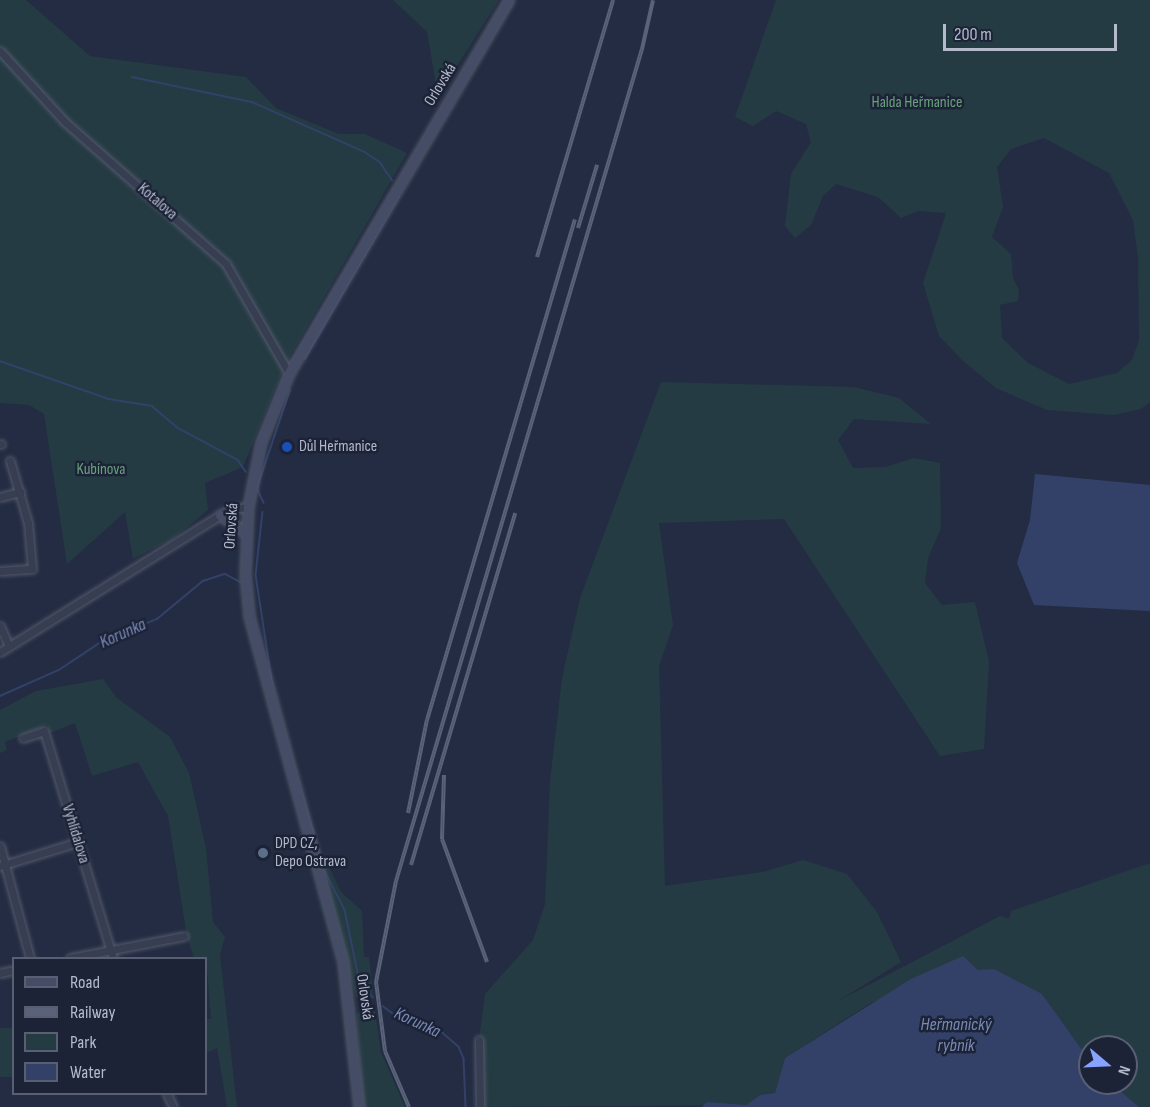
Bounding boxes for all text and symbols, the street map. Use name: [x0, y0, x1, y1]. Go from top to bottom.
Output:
scale bar: [946, 12, 1120, 50]
text: 200 m: [954, 24, 992, 45]
street label: Orlovská: [421, 60, 461, 110]
park label: Halda Heřmanice: [872, 93, 962, 113]
street label: Kotalova: [133, 180, 181, 224]
place label: Důl Heřmanice: [299, 437, 377, 457]
marker: Důl Heřmanice: [280, 440, 294, 454]
park label: Kubínova: [77, 460, 125, 480]
street label: Orlovská: [221, 502, 243, 550]
water label: Korunka: [96, 614, 150, 654]
street label: Vyhlídalova: [57, 802, 93, 866]
place label: DPD CZ, Depo Ostrava: [275, 834, 346, 872]
marker: DPD CZ, Depo Ostrava: [256, 846, 270, 860]
legend: [12, 957, 207, 1095]
text: Road: [70, 972, 100, 993]
street label: Orlovská: [351, 973, 377, 1021]
text: Railway: [70, 1002, 115, 1023]
water label: Korunka: [390, 1003, 444, 1043]
water label: Heřmanický rybník: [920, 1015, 992, 1058]
text: Park: [70, 1032, 96, 1053]
north arrow: [1078, 1035, 1138, 1095]
text: Water: [70, 1062, 106, 1083]
text: N: [1113, 1063, 1134, 1077]

